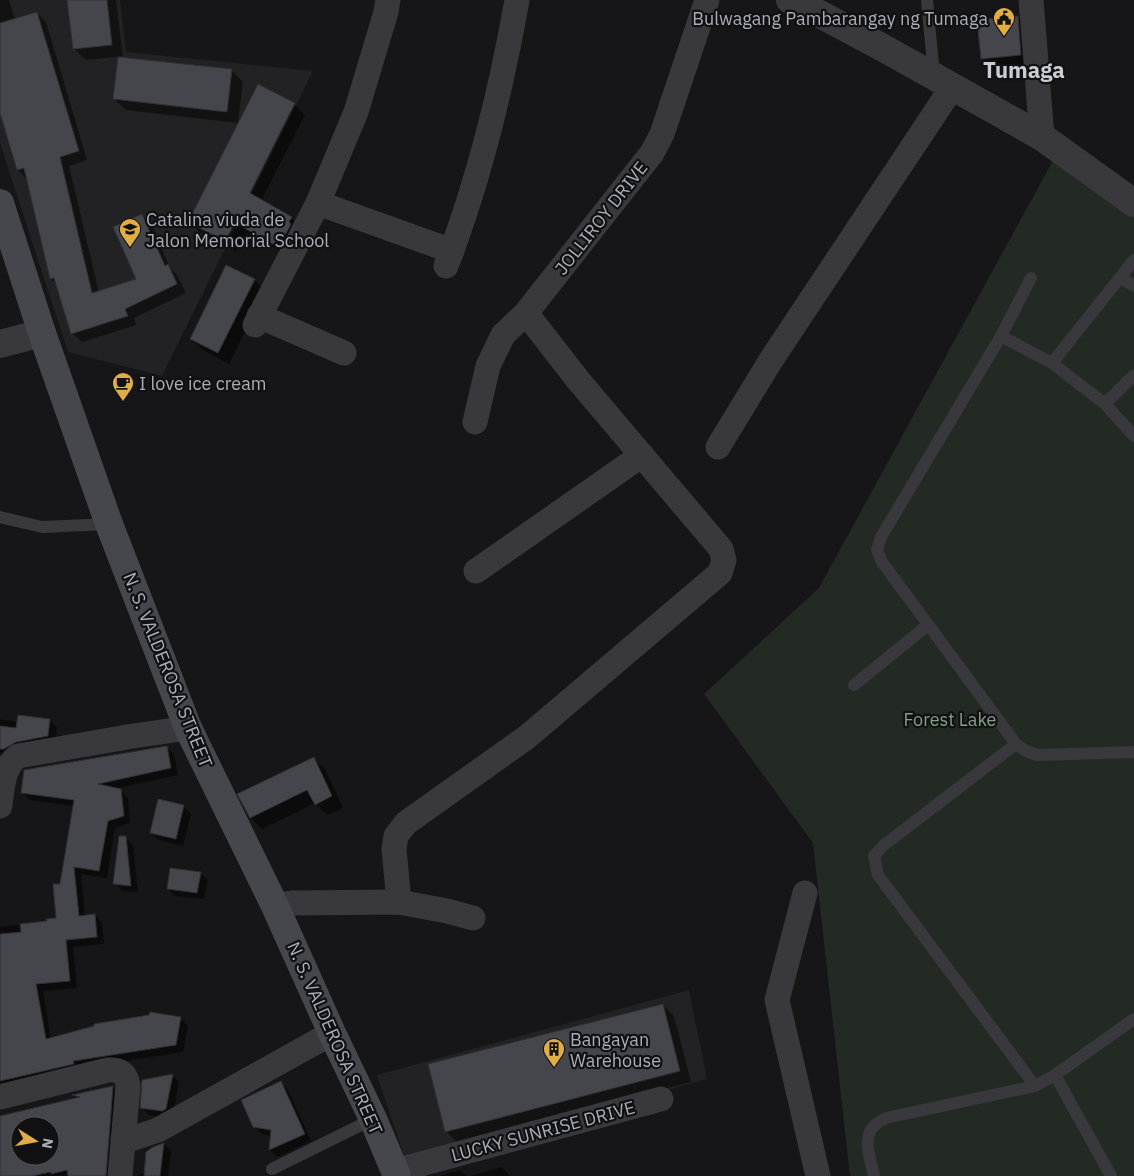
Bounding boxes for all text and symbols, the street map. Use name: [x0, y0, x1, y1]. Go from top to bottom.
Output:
public building icon: Bulwagang Pambarangay ng Tumaga: [992, 6, 1016, 37]
place label: Bulwagang Pambarangay ng Tumaga: [692, 7, 988, 30]
district label: Tumaga: [983, 55, 1065, 84]
street label: JOLLIROY DRIVE: [549, 157, 653, 279]
place label: Catalina viuda de Jalon Memorial School: [146, 208, 329, 252]
school or university icon: Catalina viuda de Jalon Memorial School: [118, 217, 142, 248]
cafe icon: I love ice cream: [111, 371, 135, 402]
place label: I love ice cream: [139, 372, 266, 395]
street label: N. S. VALDEROSA STREET: [118, 569, 218, 771]
park label: Forest Lake: [904, 708, 997, 731]
street label: N. S. VALDEROSA STREET: [282, 938, 388, 1138]
place label: Bangayan Warehouse: [570, 1028, 661, 1072]
building icon: Bangayan Warehouse: [542, 1037, 566, 1068]
street label: LUCKY SUNRISE DRIVE: [448, 1095, 638, 1167]
north arrow: [10, 1116, 60, 1166]
text: N: [38, 1137, 58, 1150]

